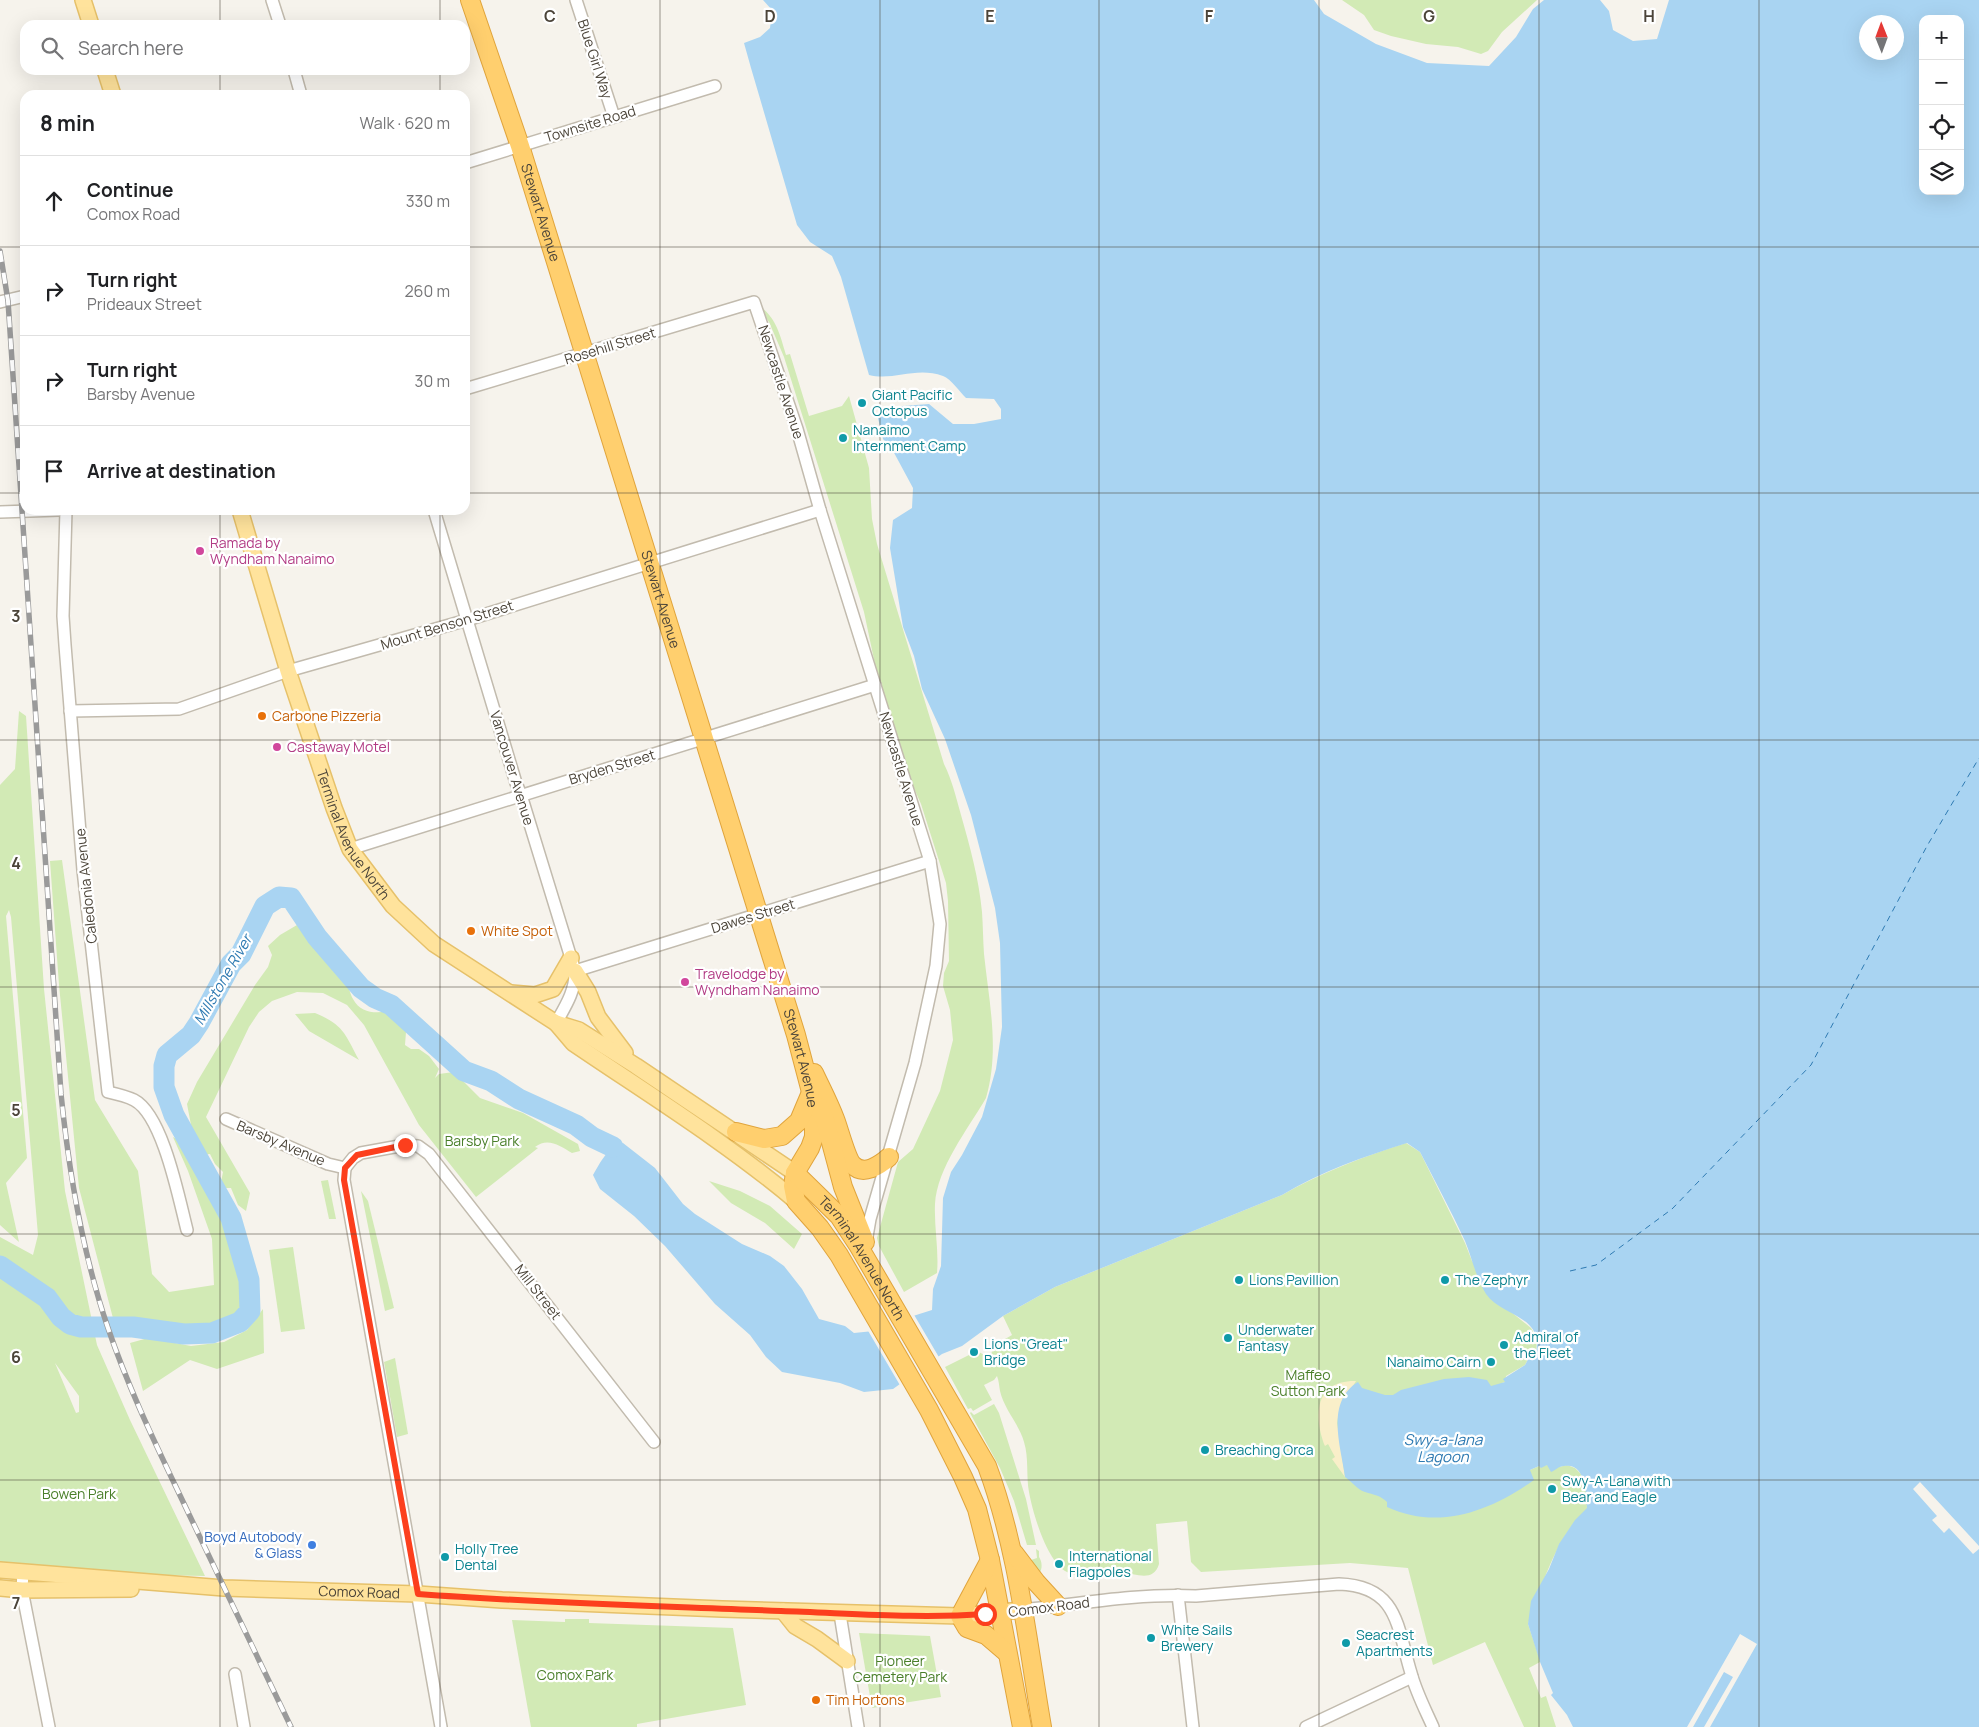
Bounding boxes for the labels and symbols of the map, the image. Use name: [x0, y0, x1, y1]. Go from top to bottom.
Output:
text: C: [544, 5, 556, 27]
text: D: [764, 5, 776, 27]
text: E: [985, 5, 995, 27]
text: F: [1205, 5, 1214, 27]
text: G: [1423, 5, 1435, 27]
text: H: [1643, 5, 1655, 27]
north arrow: [1859, 15, 1904, 60]
street label: Blue Girl Way: [574, 17, 617, 102]
street label: Townsite Road: [542, 101, 638, 146]
street label: Stewart Avenue: [517, 161, 565, 264]
street label: Rosehill Street: [562, 322, 658, 368]
street label: Newcastle Avenue: [754, 323, 809, 441]
place label: Giant Pacific Octopus: [872, 385, 953, 420]
marker: Giant Pacific Octopus: [856, 397, 868, 409]
place label: Nanaimo Internment Camp: [853, 420, 966, 455]
marker: Nanaimo Internment Camp: [837, 432, 849, 444]
place label: Ramada by Wyndham Nanaimo: [210, 533, 335, 568]
marker: Ramada by Wyndham Nanaimo: [194, 545, 206, 557]
street label: Stewart Avenue: [637, 548, 685, 650]
street label: Mount Benson Street: [378, 595, 516, 654]
text: 3: [11, 605, 21, 627]
place label: Carbone Pizzeria: [272, 706, 381, 725]
street label: Vancouver Avenue: [486, 708, 539, 827]
street label: Newcastle Avenue: [875, 709, 928, 828]
marker: Carbone Pizzeria: [256, 710, 268, 722]
place label: Castaway Motel: [287, 737, 390, 756]
marker: Castaway Motel: [271, 741, 283, 753]
street label: Bryden Street: [566, 744, 658, 789]
street label: Terminal Avenue North: [313, 767, 395, 903]
street label: Caledonia Avenue: [70, 827, 101, 945]
text: 4: [11, 852, 21, 874]
street label: Dawes Street: [709, 894, 798, 937]
place label: White Spot: [481, 921, 553, 940]
marker: White Spot: [465, 925, 477, 937]
water label: Millstone River: [188, 929, 258, 1029]
place label: Travelodge by Wyndham Nanaimo: [695, 964, 820, 999]
marker: Travelodge by Wyndham Nanaimo: [679, 976, 691, 988]
street label: Stewart Avenue: [779, 1006, 822, 1108]
text: 5: [11, 1099, 21, 1121]
street label: Barsby Avenue: [234, 1115, 328, 1170]
park label: Barsby Park: [445, 1131, 520, 1150]
route end: [394, 1134, 417, 1157]
street label: Terminal Avenue North: [815, 1191, 910, 1323]
street label: Mill Street: [511, 1260, 566, 1324]
place label: Lions Pavillion: [1249, 1270, 1339, 1289]
place label: The Zephyr: [1455, 1270, 1528, 1289]
marker: Lions Pavillion: [1233, 1274, 1245, 1286]
marker: The Zephyr: [1439, 1274, 1451, 1286]
place label: Underwater Fantasy: [1238, 1320, 1314, 1355]
place label: Admiral of the Fleet: [1514, 1327, 1578, 1362]
marker: Underwater Fantasy: [1222, 1332, 1234, 1344]
place label: Lions "Great" Bridge: [984, 1334, 1068, 1369]
marker: Admiral of the Fleet: [1498, 1339, 1510, 1351]
text: 6: [11, 1346, 21, 1368]
marker: Lions "Great" Bridge: [968, 1346, 980, 1358]
place label: Nanaimo Cairn: [1387, 1352, 1481, 1371]
marker: Nanaimo Cairn: [1485, 1356, 1497, 1368]
park label: Maffeo Sutton Park: [1271, 1365, 1346, 1400]
water label: Swy-a-lana Lagoon: [1404, 1429, 1483, 1467]
place label: Breaching Orca: [1215, 1440, 1314, 1459]
marker: Breaching Orca: [1199, 1444, 1211, 1456]
place label: Swy-A-Lana with Bear and Eagle: [1562, 1471, 1671, 1506]
marker: Swy-A-Lana with Bear and Eagle: [1546, 1483, 1558, 1495]
park label: Bowen Park: [42, 1484, 117, 1503]
place label: Boyd Autobody & Glass: [204, 1527, 303, 1562]
marker: Boyd Autobody & Glass: [306, 1539, 318, 1551]
place label: Holly Tree Dental: [455, 1539, 519, 1574]
place label: International Flagpoles: [1069, 1546, 1152, 1581]
marker: Holly Tree Dental: [439, 1551, 451, 1563]
marker: International Flagpoles: [1053, 1558, 1065, 1570]
street label: Comox Road: [318, 1581, 400, 1602]
text: 7: [12, 1592, 20, 1614]
street label: Comox Road: [1007, 1592, 1091, 1621]
route start: [974, 1603, 997, 1626]
place label: White Sails Brewery: [1161, 1620, 1232, 1655]
place label: Seacrest Apartments: [1356, 1625, 1433, 1660]
marker: White Sails Brewery: [1145, 1632, 1157, 1644]
marker: Seacrest Apartments: [1340, 1637, 1352, 1649]
park label: Pioneer Cemetery Park: [853, 1651, 948, 1686]
park label: Comox Park: [537, 1665, 614, 1684]
place label: Tim Hortons: [826, 1690, 904, 1709]
marker: Tim Hortons: [810, 1694, 822, 1706]

